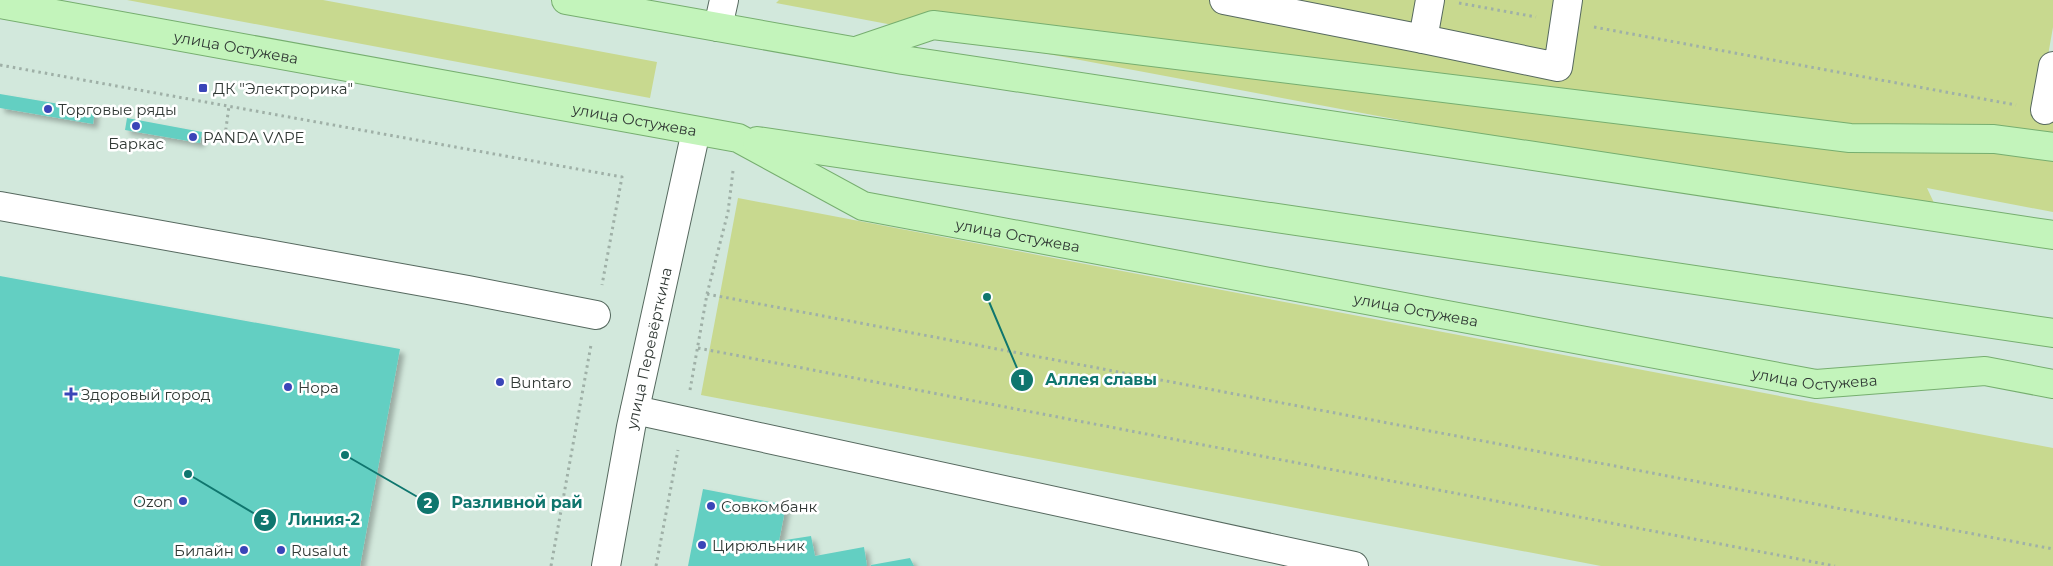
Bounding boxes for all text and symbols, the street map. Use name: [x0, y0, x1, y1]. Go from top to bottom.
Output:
street label: улица Остужева: [171, 26, 300, 68]
place label: ДК "Электрорика": [213, 79, 353, 98]
marker: ДК "Электрорика": [197, 82, 209, 94]
street label: улица Остужева: [570, 98, 698, 140]
place label: Торговые ряды: [58, 100, 177, 119]
marker: Торговые ряды: [42, 103, 54, 115]
marker: Баркас: [130, 120, 142, 132]
place label: PANDA VΛPE: [203, 128, 305, 147]
marker: PANDA VΛPE: [187, 131, 199, 143]
place label: Баркас: [108, 134, 164, 153]
street label: улица Остужева: [953, 214, 1082, 256]
street label: улица Перевёрткина: [621, 265, 675, 432]
street label: улица Остужева: [1351, 288, 1480, 330]
street label: улица Остужева: [1749, 363, 1878, 394]
callout: Аллея славы: [1010, 364, 1167, 395]
text: 1: [1019, 370, 1025, 389]
text: Аллея славы: [1045, 370, 1157, 389]
place label: Buntaro: [510, 373, 571, 392]
marker: Buntaro: [494, 376, 506, 388]
place label: Нора: [298, 378, 339, 397]
marker: Нора: [282, 381, 294, 393]
place label: Здоровый город: [81, 385, 211, 404]
marker: Здоровый город: [65, 388, 77, 400]
callout: Разливной рай: [416, 487, 592, 518]
place label: Ozon: [133, 492, 173, 511]
text: 2: [424, 493, 433, 512]
text: Разливной рай: [451, 493, 583, 512]
marker: Ozon: [177, 495, 189, 507]
place label: Совкомбанк: [721, 497, 818, 516]
marker: Совкомбанк: [705, 500, 717, 512]
callout: Линия-2: [253, 504, 370, 535]
text: 3: [260, 510, 270, 529]
text: Линия-2: [288, 510, 360, 529]
place label: Цирюльник: [712, 536, 805, 555]
marker: Цирюльник: [696, 539, 708, 551]
place label: Билайн: [174, 541, 234, 560]
place label: Rusalut: [291, 541, 348, 560]
marker: Билайн: [238, 544, 250, 556]
marker: Rusalut: [275, 544, 287, 556]

